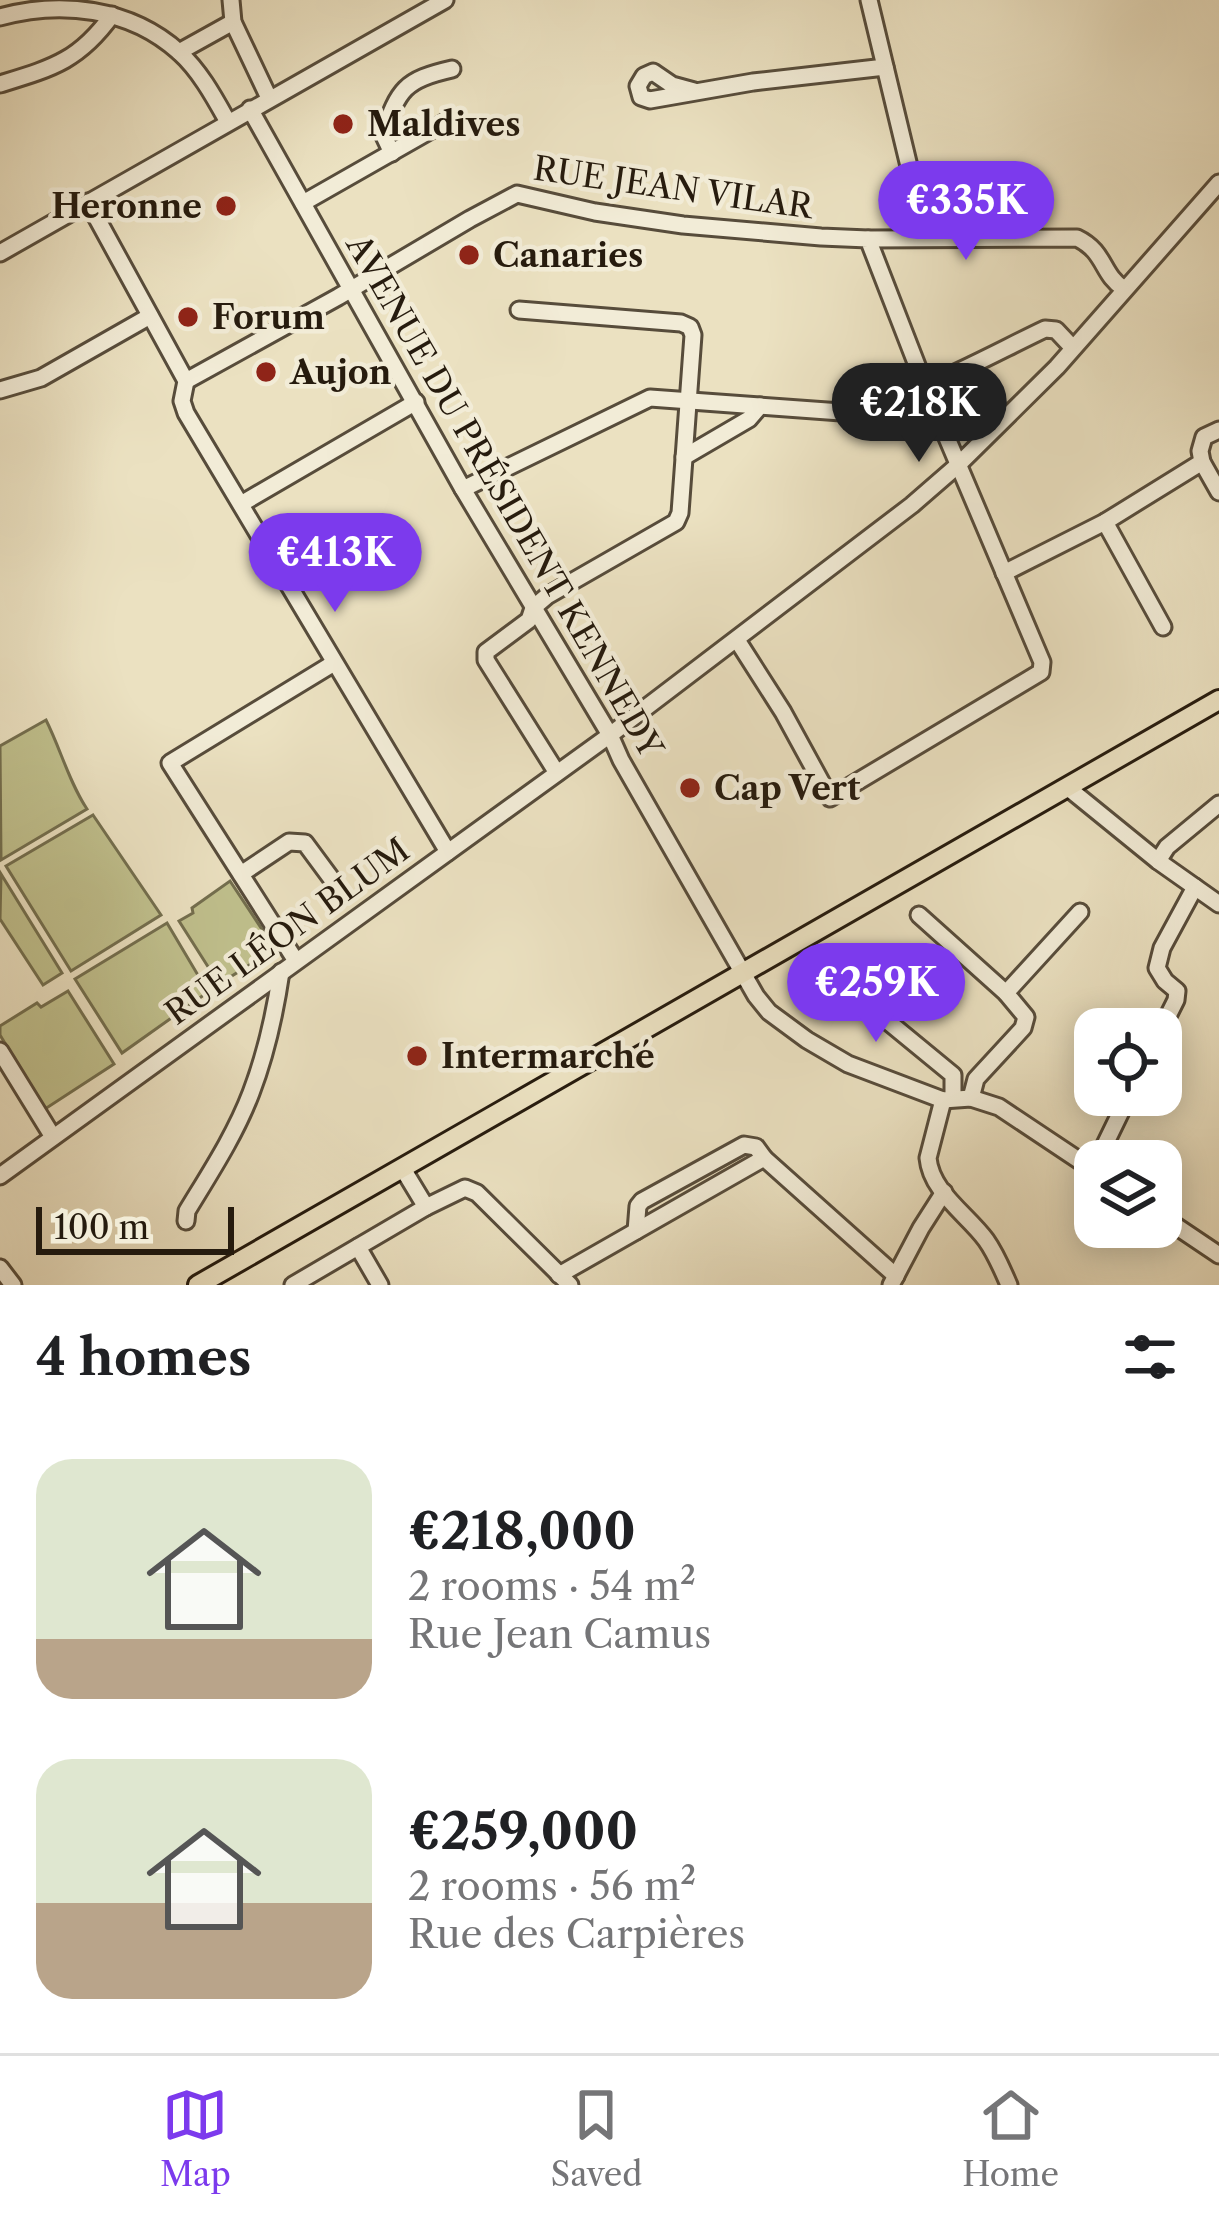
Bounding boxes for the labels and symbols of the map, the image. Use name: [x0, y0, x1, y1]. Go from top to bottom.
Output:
place label: Maldives: [367, 104, 520, 145]
marker: Maldives: [330, 111, 356, 137]
street label: RUE JEAN VILAR: [531, 148, 817, 228]
pin: €335K: [882, 161, 1050, 263]
place label: Heronne: [51, 186, 202, 227]
marker: Heronne: [213, 193, 239, 219]
street label: AVENUE DU PRÉSIDENT KENNEDY: [337, 226, 672, 766]
place label: Canaries: [493, 235, 643, 276]
marker: Canaries: [456, 242, 482, 268]
place label: Forum: [212, 297, 325, 338]
marker: Forum: [175, 304, 201, 330]
place label: Aujon: [289, 352, 392, 393]
marker: Aujon: [253, 359, 279, 385]
pin: €218K: [835, 363, 1003, 465]
pin: €413K: [251, 513, 419, 615]
place label: Cap Vert: [714, 768, 861, 809]
marker: Cap Vert: [677, 775, 703, 801]
street label: RUE LÉON BLUM: [157, 829, 417, 1034]
pin: €259K: [792, 943, 960, 1045]
place label: Intermarché: [441, 1036, 655, 1077]
marker: Intermarché: [404, 1043, 430, 1069]
scale bar: [36, 1201, 234, 1254]

